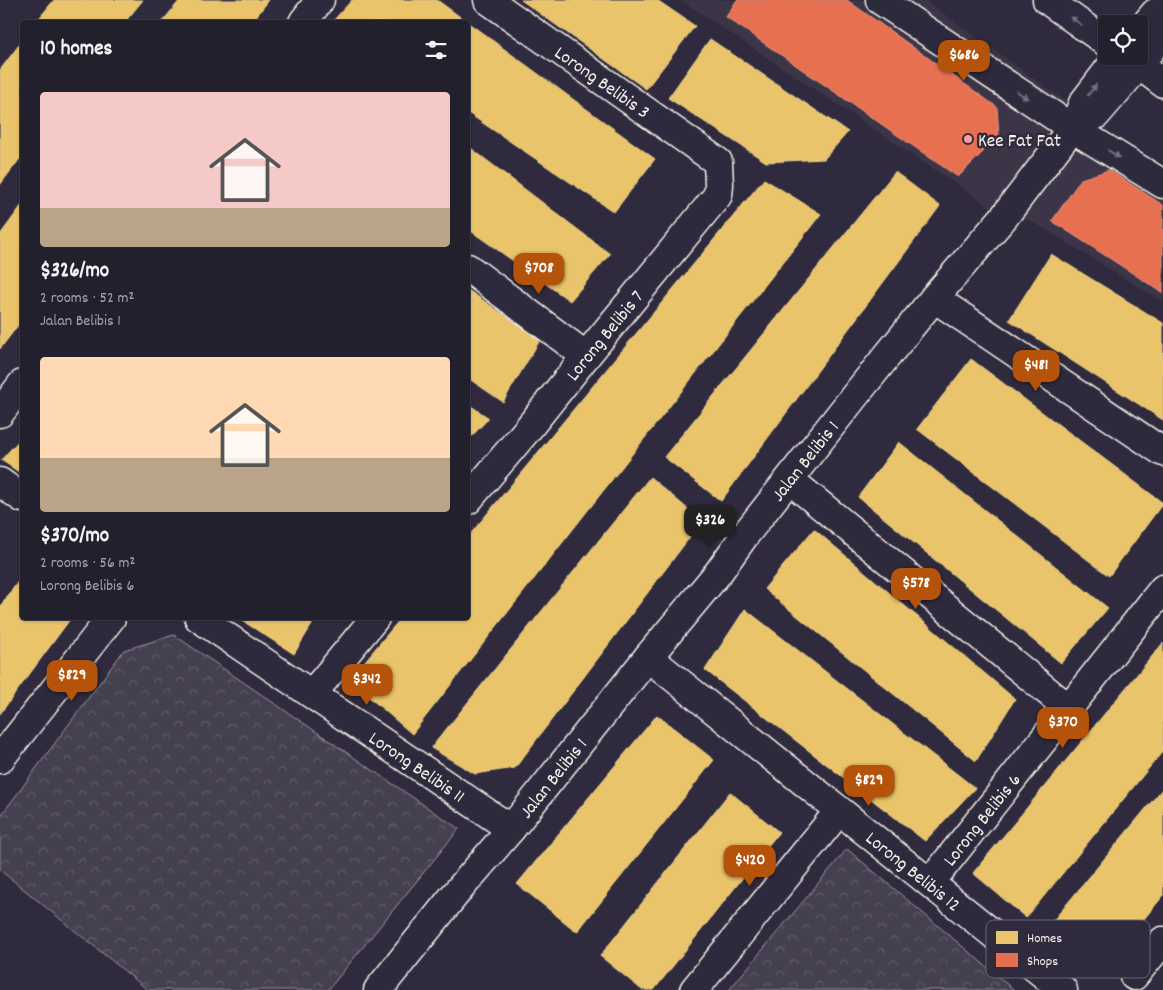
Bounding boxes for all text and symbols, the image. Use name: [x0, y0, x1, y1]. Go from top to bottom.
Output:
map controls: [1098, 15, 1148, 65]
button: locate: [1098, 15, 1148, 65]
one-way arrow: [1070, 16, 1083, 26]
text: 10 homes: [40, 35, 112, 65]
icon: filters: [422, 36, 450, 64]
pin: $686: [934, 39, 994, 82]
street label: Lorong Belibis 3: [548, 41, 654, 127]
text: $686: [949, 44, 979, 67]
one-way arrow: [1087, 84, 1098, 97]
one-way arrow: [1016, 90, 1029, 100]
icon: home: [200, 125, 290, 215]
place label: Kee Fat Fat: [978, 129, 1061, 156]
marker: Kee Fat Fat: [962, 133, 974, 145]
one-way arrow: [1107, 149, 1121, 158]
pin: $708: [509, 252, 569, 295]
text: $326/mo: [40, 257, 109, 287]
text: $708: [524, 257, 554, 280]
street label: Lorong Belibis 7: [561, 286, 652, 388]
text: 2 rooms · 52 m²: [40, 287, 134, 310]
text: Jalan Belibis 1: [40, 310, 121, 333]
pin: $481: [1006, 350, 1066, 392]
text: $481: [1024, 354, 1048, 377]
icon: home: [200, 390, 290, 480]
street label: Jalan Belibis 1: [766, 416, 847, 508]
pin: $326: [680, 504, 740, 547]
text: $326: [695, 509, 725, 532]
text: $370/mo: [40, 522, 109, 552]
text: 2 rooms · 56 m²: [40, 552, 135, 575]
pin: $578: [886, 568, 946, 610]
text: $578: [902, 572, 930, 595]
text: Lorong Belibis 6: [40, 575, 134, 598]
pin: $829: [42, 660, 102, 702]
text: $829: [58, 664, 86, 687]
pin: $342: [337, 664, 397, 706]
text: $342: [353, 668, 381, 691]
pin: $370: [1033, 706, 1093, 749]
text: $370: [1048, 711, 1078, 734]
street label: Lorong Belibis 11: [362, 726, 469, 811]
street label: Jalan Belibis 1: [514, 733, 595, 825]
pin: $829: [839, 764, 899, 807]
text: $829: [855, 769, 883, 792]
street label: Lorong Belibis 6: [938, 769, 1029, 873]
street label: Lorong Belibis 12: [858, 827, 965, 920]
pin: $420: [720, 844, 780, 887]
text: $420: [735, 849, 765, 872]
legend: [986, 920, 1150, 978]
text: Homes: [1027, 929, 1062, 949]
text: Shops: [1027, 952, 1058, 972]

